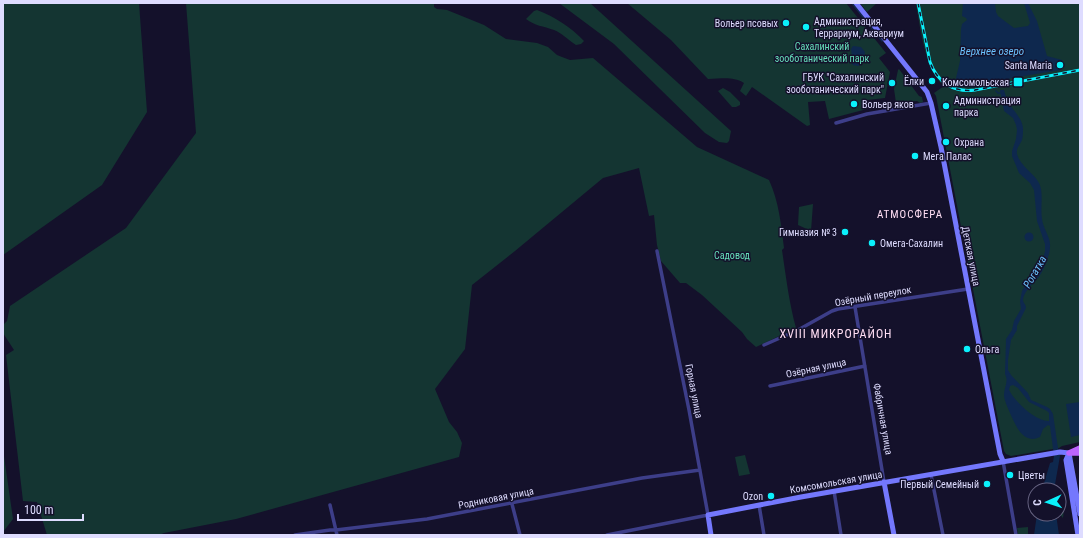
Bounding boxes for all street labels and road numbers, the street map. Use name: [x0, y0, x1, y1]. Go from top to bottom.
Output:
street label: Детская улица: [960, 225, 982, 287]
street label: Озёрный переулок: [834, 284, 912, 308]
street label: Озёрная улица: [785, 356, 847, 380]
street label: Горная улица: [683, 363, 705, 419]
street label: Фабричная улица: [871, 382, 896, 456]
street label: Комсомольская улица: [789, 468, 883, 496]
street label: Родниковая улица: [457, 485, 535, 511]

